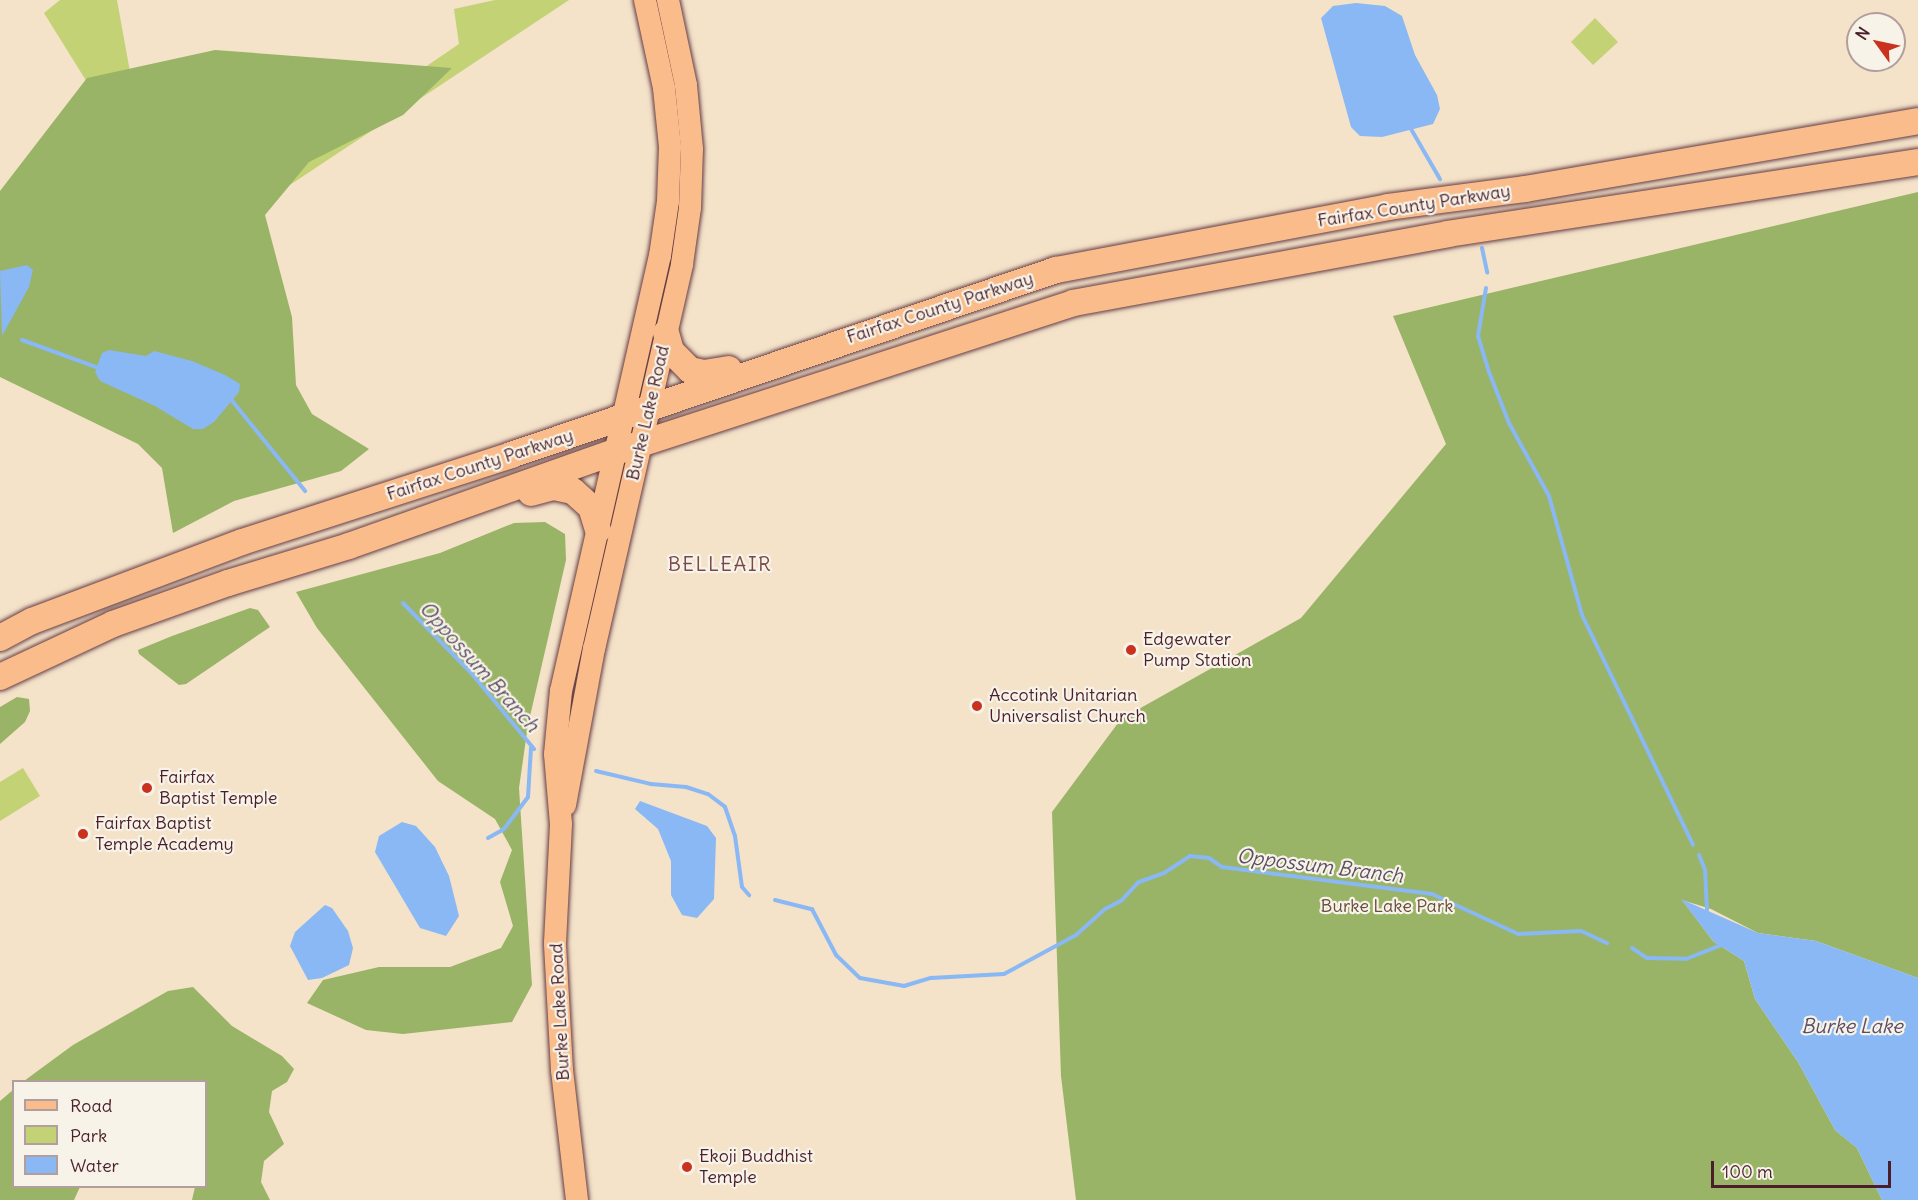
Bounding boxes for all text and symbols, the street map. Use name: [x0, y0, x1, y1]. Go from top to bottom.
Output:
north arrow: [1846, 12, 1906, 72]
text: N: [1851, 23, 1874, 43]
street label: Fairfax County Parkway: [1316, 180, 1512, 232]
street label: Fairfax County Parkway: [844, 268, 1036, 348]
street label: Burke Lake Road: [622, 343, 674, 483]
street label: Fairfax County Parkway: [384, 425, 576, 505]
district label: BELLEAIR: [668, 551, 772, 575]
water label: Oppossum Branch: [415, 596, 545, 736]
place label: Edgewater Pump Station: [1143, 629, 1251, 672]
marker: Edgewater Pump Station: [1124, 643, 1138, 657]
place label: Accotink Unitarian Universalist Church: [989, 685, 1146, 728]
marker: Accotink Unitarian Universalist Church: [970, 699, 984, 713]
place label: Fairfax Baptist Temple: [159, 767, 277, 810]
marker: Fairfax Baptist Temple: [140, 781, 154, 795]
place label: Fairfax Baptist Temple Academy: [95, 813, 234, 856]
marker: Fairfax Baptist Temple Academy: [76, 827, 90, 841]
water label: Oppossum Branch: [1235, 843, 1405, 887]
park label: Burke Lake Park: [1321, 895, 1453, 917]
street label: Burke Lake Road: [546, 943, 574, 1081]
water label: Burke Lake: [1801, 1013, 1903, 1037]
legend: [12, 1080, 207, 1188]
text: Road: [70, 1094, 112, 1117]
text: Park: [70, 1124, 107, 1147]
place label: Ekoji Buddhist Temple: [699, 1146, 813, 1188]
scale bar: [1714, 1149, 1894, 1187]
text: Water: [70, 1154, 119, 1177]
marker: Ekoji Buddhist Temple: [680, 1160, 694, 1174]
text: 100 m: [1722, 1160, 1773, 1183]

